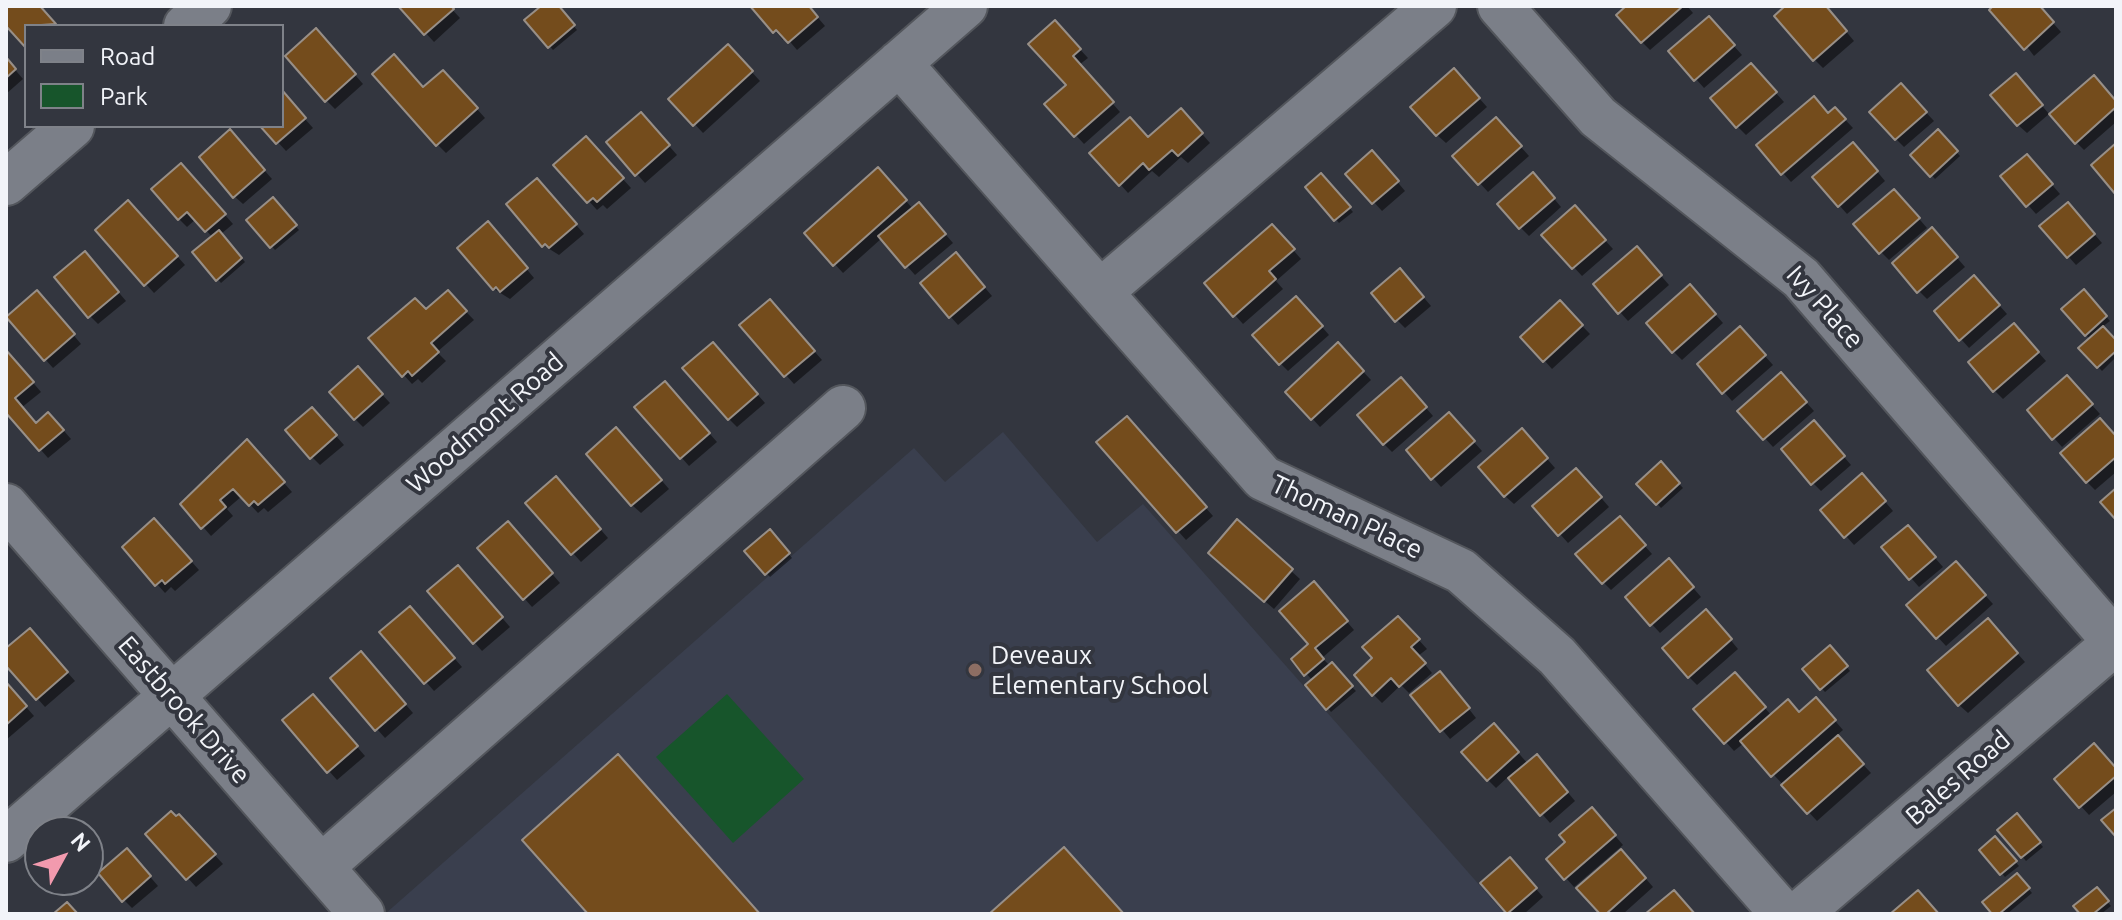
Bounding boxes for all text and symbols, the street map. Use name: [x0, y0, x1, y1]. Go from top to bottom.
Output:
legend: [24, 24, 284, 128]
text: Road: [100, 43, 155, 70]
text: Park: [100, 83, 148, 110]
street label: Ivy Place: [1780, 259, 1870, 355]
street label: Woodmont Road: [400, 346, 570, 500]
street label: Thoman Place: [1266, 468, 1428, 566]
street label: Eastbrook Drive: [111, 630, 257, 790]
place label: Deveaux Elementary School: [991, 639, 1209, 700]
marker: Deveaux Elementary School: [966, 661, 984, 679]
street label: Bales Road: [1899, 724, 2017, 832]
north arrow: [24, 816, 104, 896]
text: N: [66, 827, 96, 856]

